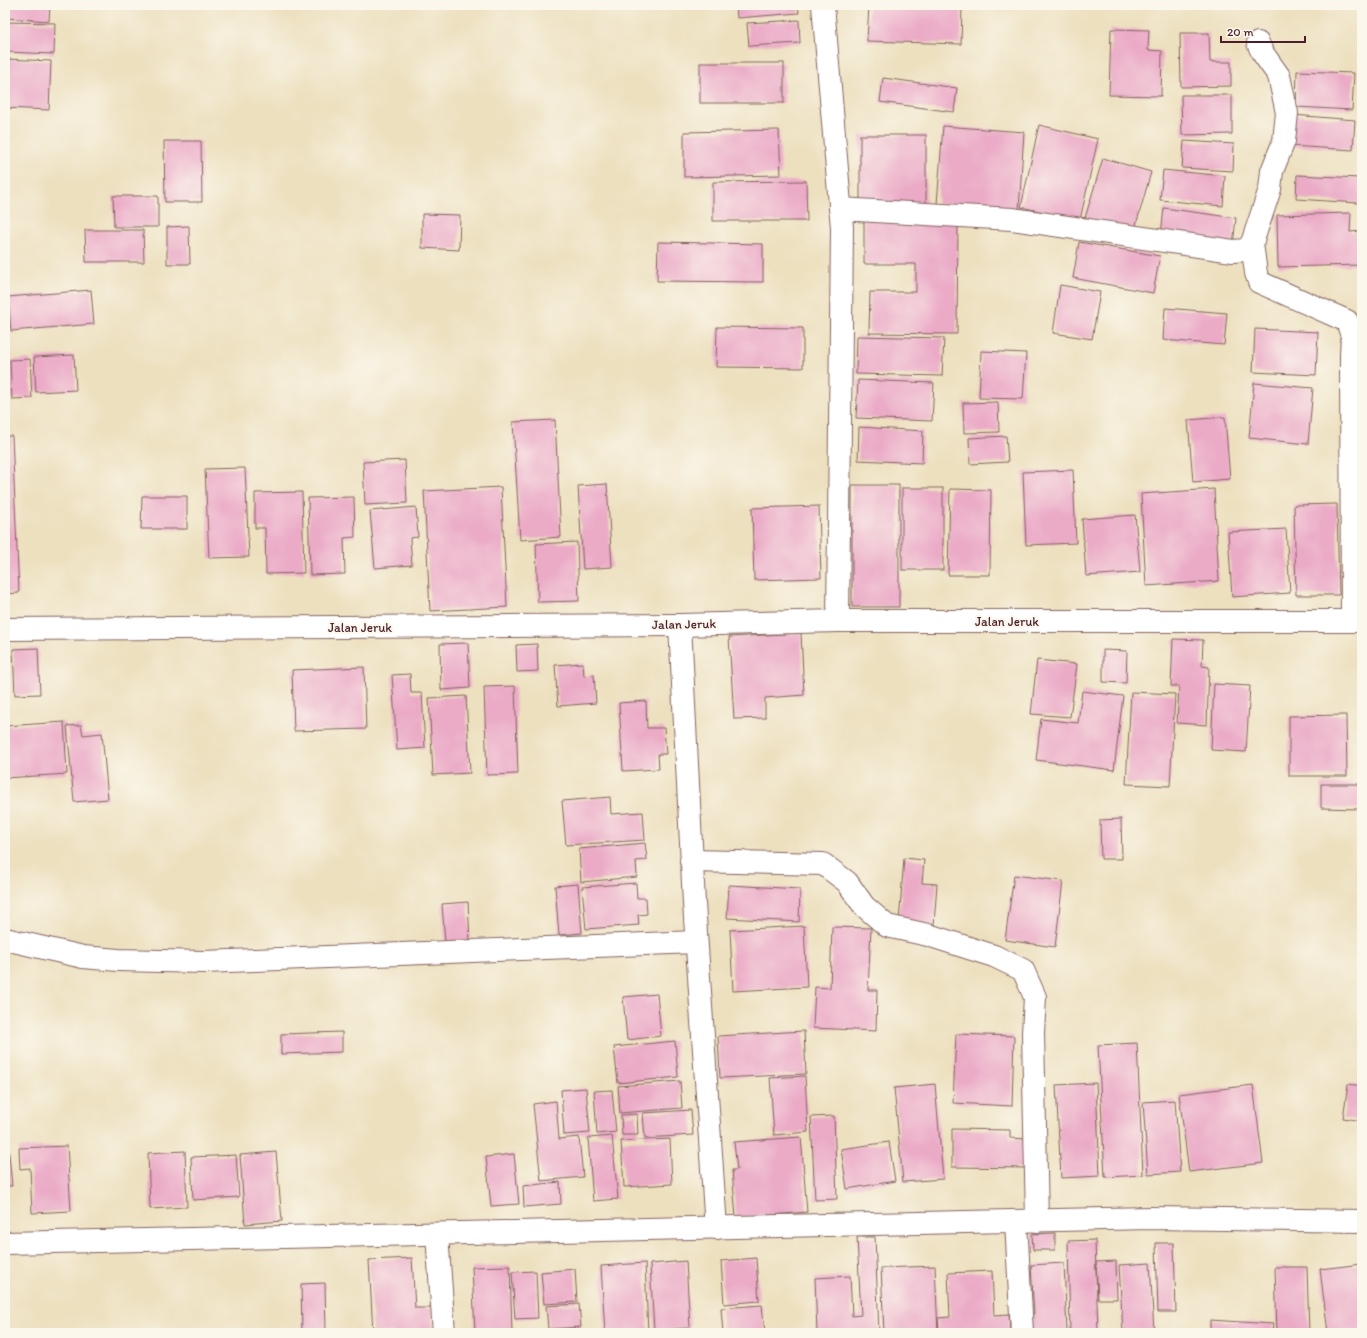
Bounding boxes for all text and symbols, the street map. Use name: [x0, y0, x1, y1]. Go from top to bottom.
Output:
scale bar: [1221, 18, 1305, 44]
text: 20 m: [1227, 25, 1254, 39]
street label: Jalan Jeruk: [975, 614, 1039, 629]
street label: Jalan Jeruk: [652, 616, 716, 632]
street label: Jalan Jeruk: [328, 620, 392, 635]

